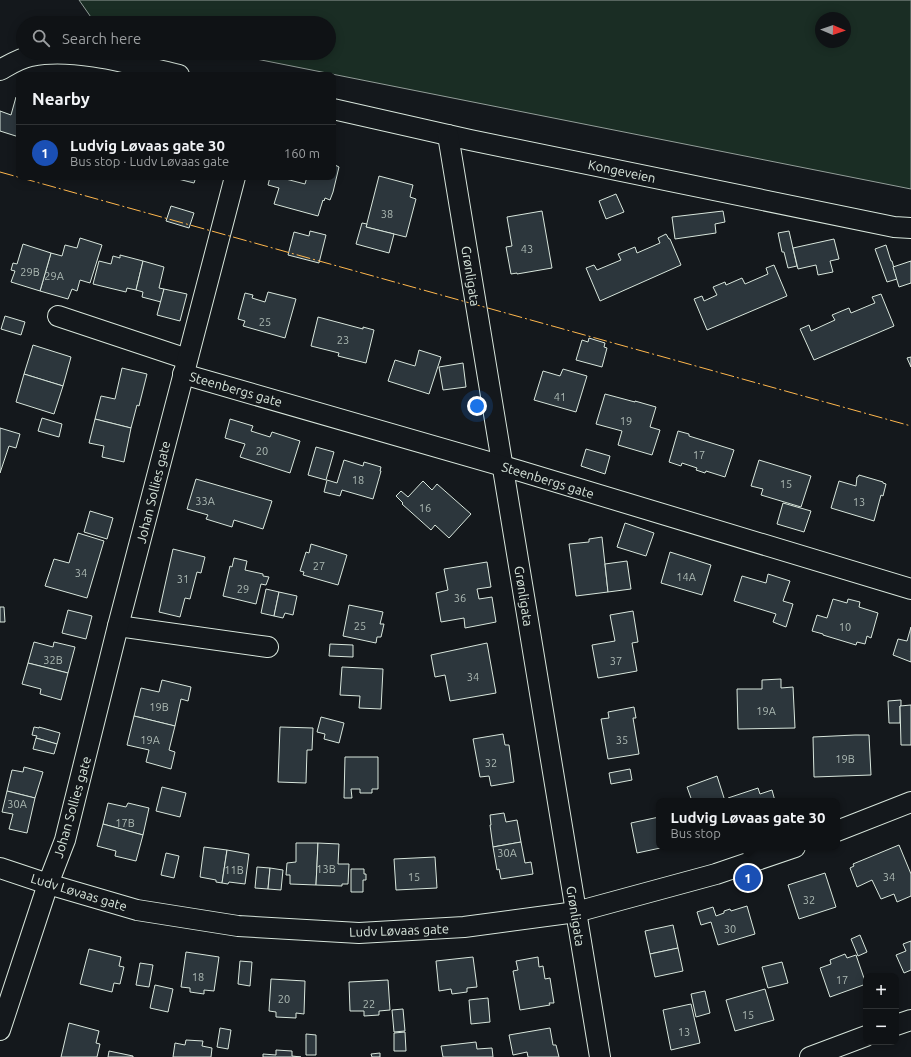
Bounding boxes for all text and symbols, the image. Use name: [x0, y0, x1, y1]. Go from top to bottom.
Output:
north arrow: [815, 12, 851, 48]
search box: [16, 16, 336, 60]
icon: search: [30, 27, 52, 49]
text: Search here: [62, 30, 141, 47]
text: Nearby: [32, 89, 90, 108]
text: Ludvig Løvaas gate 30: [70, 137, 225, 154]
text: 1: [41, 146, 49, 160]
text: 160 m: [284, 146, 320, 160]
text: Bus stop · Ludv Løvaas gate: [70, 154, 229, 168]
street label: Kongeveien: [587, 157, 657, 185]
house number: 38: [381, 208, 393, 220]
house number: 43: [521, 243, 533, 255]
street label: Grønligata: [459, 245, 483, 307]
house number: 29B: [20, 266, 40, 278]
house number: 29A: [44, 270, 65, 282]
house number: 25: [259, 316, 271, 328]
house number: 23: [337, 334, 349, 346]
street label: Steenbergs gate: [188, 369, 284, 409]
house number: 41: [554, 391, 566, 403]
your location: [467, 396, 487, 416]
house number: 19: [620, 415, 632, 427]
street label: Johan Sollies gate: [133, 439, 173, 545]
house number: 20: [256, 445, 268, 457]
house number: 17: [693, 449, 705, 461]
street label: Steenbergs gate: [500, 459, 596, 501]
house number: 18: [352, 474, 364, 486]
house number: 15: [780, 478, 792, 490]
house number: 33A: [195, 495, 216, 507]
house number: 13: [853, 496, 865, 508]
house number: 16: [419, 502, 431, 514]
house number: 27: [313, 560, 325, 572]
street label: Grønligata: [512, 565, 536, 627]
house number: 34: [75, 567, 87, 579]
house number: 14A: [676, 571, 697, 583]
house number: 31: [177, 573, 189, 585]
house number: 29: [237, 583, 249, 595]
house number: 36: [454, 592, 466, 604]
house number: 25: [354, 620, 366, 632]
house number: 10: [839, 621, 851, 633]
house number: 32B: [43, 654, 63, 666]
house number: 37: [610, 655, 622, 667]
house number: 34: [467, 671, 479, 683]
house number: 19B: [149, 701, 169, 713]
house number: 19A: [756, 705, 777, 717]
house number: 19A: [140, 734, 161, 746]
house number: 35: [616, 734, 628, 746]
house number: 19B: [835, 753, 855, 765]
street label: Johan Sollies gate: [51, 755, 93, 859]
house number: 32: [485, 757, 497, 769]
house number: 30A: [7, 798, 28, 810]
popup: [656, 798, 840, 850]
text: Ludvig Løvaas gate 30: [671, 809, 825, 826]
house number: 17B: [115, 817, 135, 829]
text: Bus stop: [671, 826, 721, 840]
house number: 30A: [497, 847, 518, 859]
house number: 13B: [316, 863, 336, 875]
pin: 1: [735, 863, 761, 893]
house number: 11B: [224, 864, 244, 876]
street label: Ludv Løvaas gate: [29, 871, 129, 913]
house number: 15: [408, 871, 420, 883]
house number: 34: [883, 871, 895, 883]
street label: Grønligata: [564, 885, 588, 947]
house number: 32: [803, 894, 815, 906]
street label: Ludv Løvaas gate: [349, 921, 449, 939]
house number: 30: [724, 923, 736, 935]
house number: 18: [192, 971, 204, 983]
map controls: [863, 973, 899, 1045]
button: +: [863, 973, 899, 1009]
house number: 17: [836, 974, 848, 986]
house number: 20: [278, 993, 290, 1005]
house number: 22: [363, 998, 375, 1010]
house number: 15: [742, 1009, 754, 1021]
button: −: [863, 1009, 899, 1045]
house number: 13: [678, 1026, 690, 1038]

